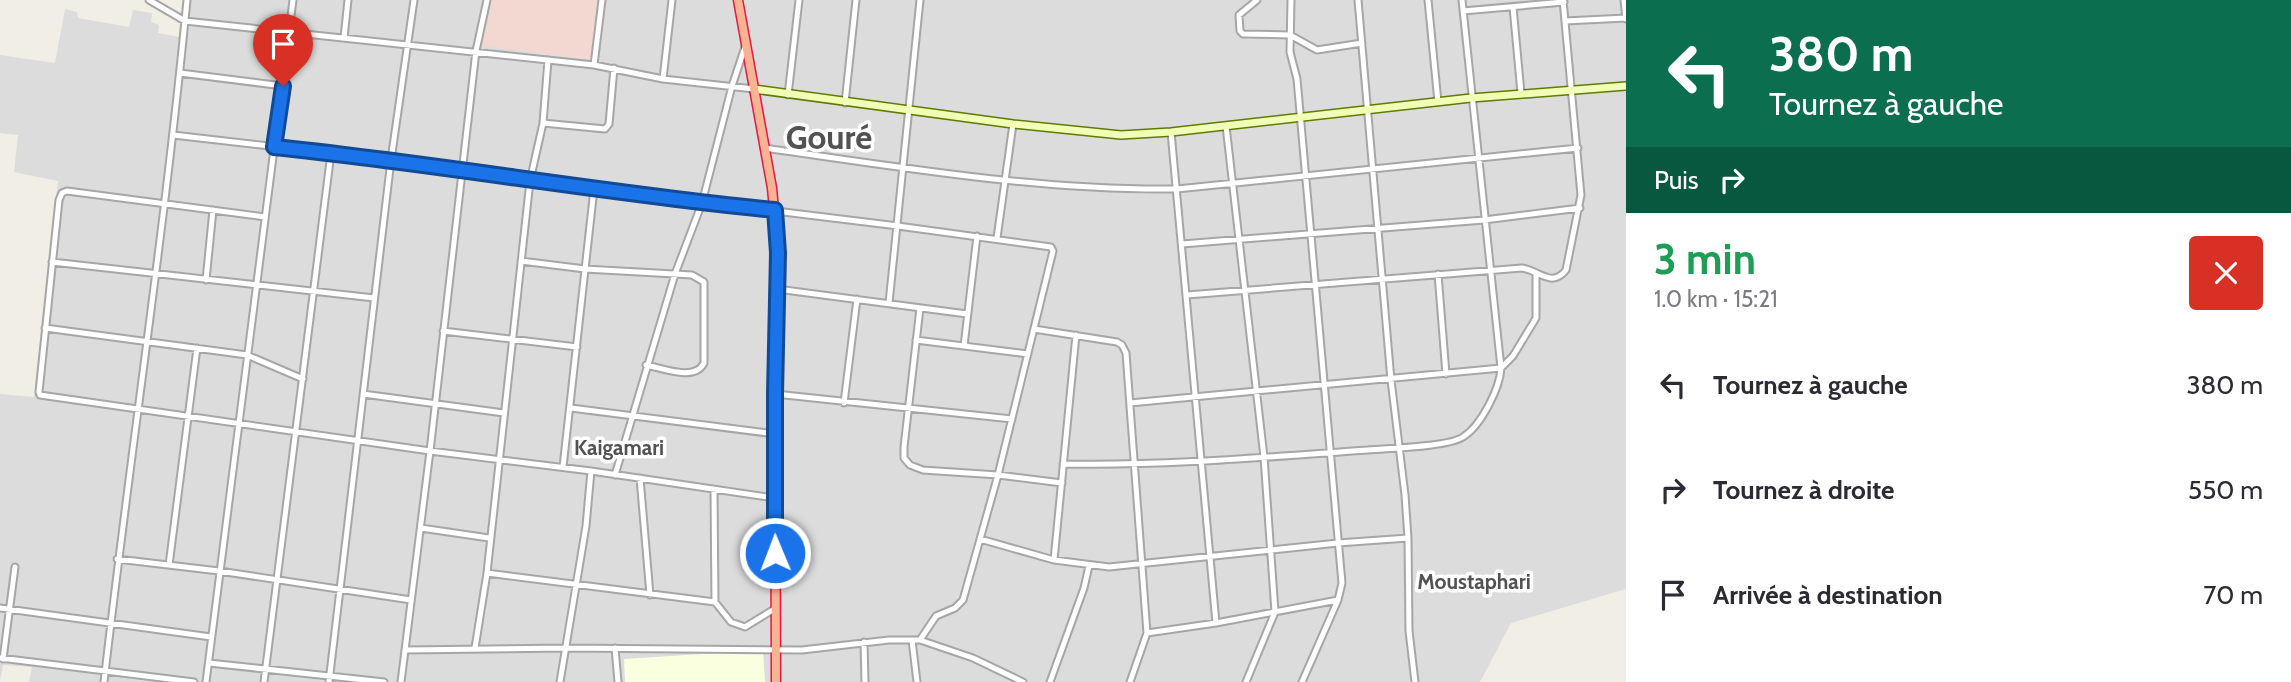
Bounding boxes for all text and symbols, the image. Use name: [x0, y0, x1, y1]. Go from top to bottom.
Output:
pin: [253, 14, 313, 86]
text: 380 m: [1769, 24, 1913, 83]
icon: arrive: [264, 25, 302, 63]
icon: left: [1654, 28, 1745, 119]
text: Tournez à gauche: [1769, 84, 2003, 123]
district label: Gouré: [786, 117, 872, 157]
icon: right: [1713, 161, 1751, 199]
text: Puis: [1654, 164, 1699, 196]
text: 3 min: [1654, 233, 1756, 285]
button: close: [2189, 236, 2263, 310]
text: 1.0 km · 15:21: [1654, 285, 1778, 313]
icon: left: [1654, 366, 1692, 404]
text: Tournez à gauche: [1713, 369, 1908, 401]
text: 380 m: [2186, 369, 2263, 401]
district label: Kaigamari: [574, 435, 664, 460]
icon: right: [1654, 471, 1692, 509]
text: Tournez à droite: [1713, 474, 1895, 506]
text: 550 m: [2188, 474, 2263, 506]
position arrow: [738, 516, 812, 590]
district label: Moustaphari: [1417, 569, 1531, 594]
icon: arrive: [1654, 576, 1692, 614]
text: Arrivée à destination: [1713, 579, 1943, 611]
text: 70 m: [2203, 579, 2263, 611]

